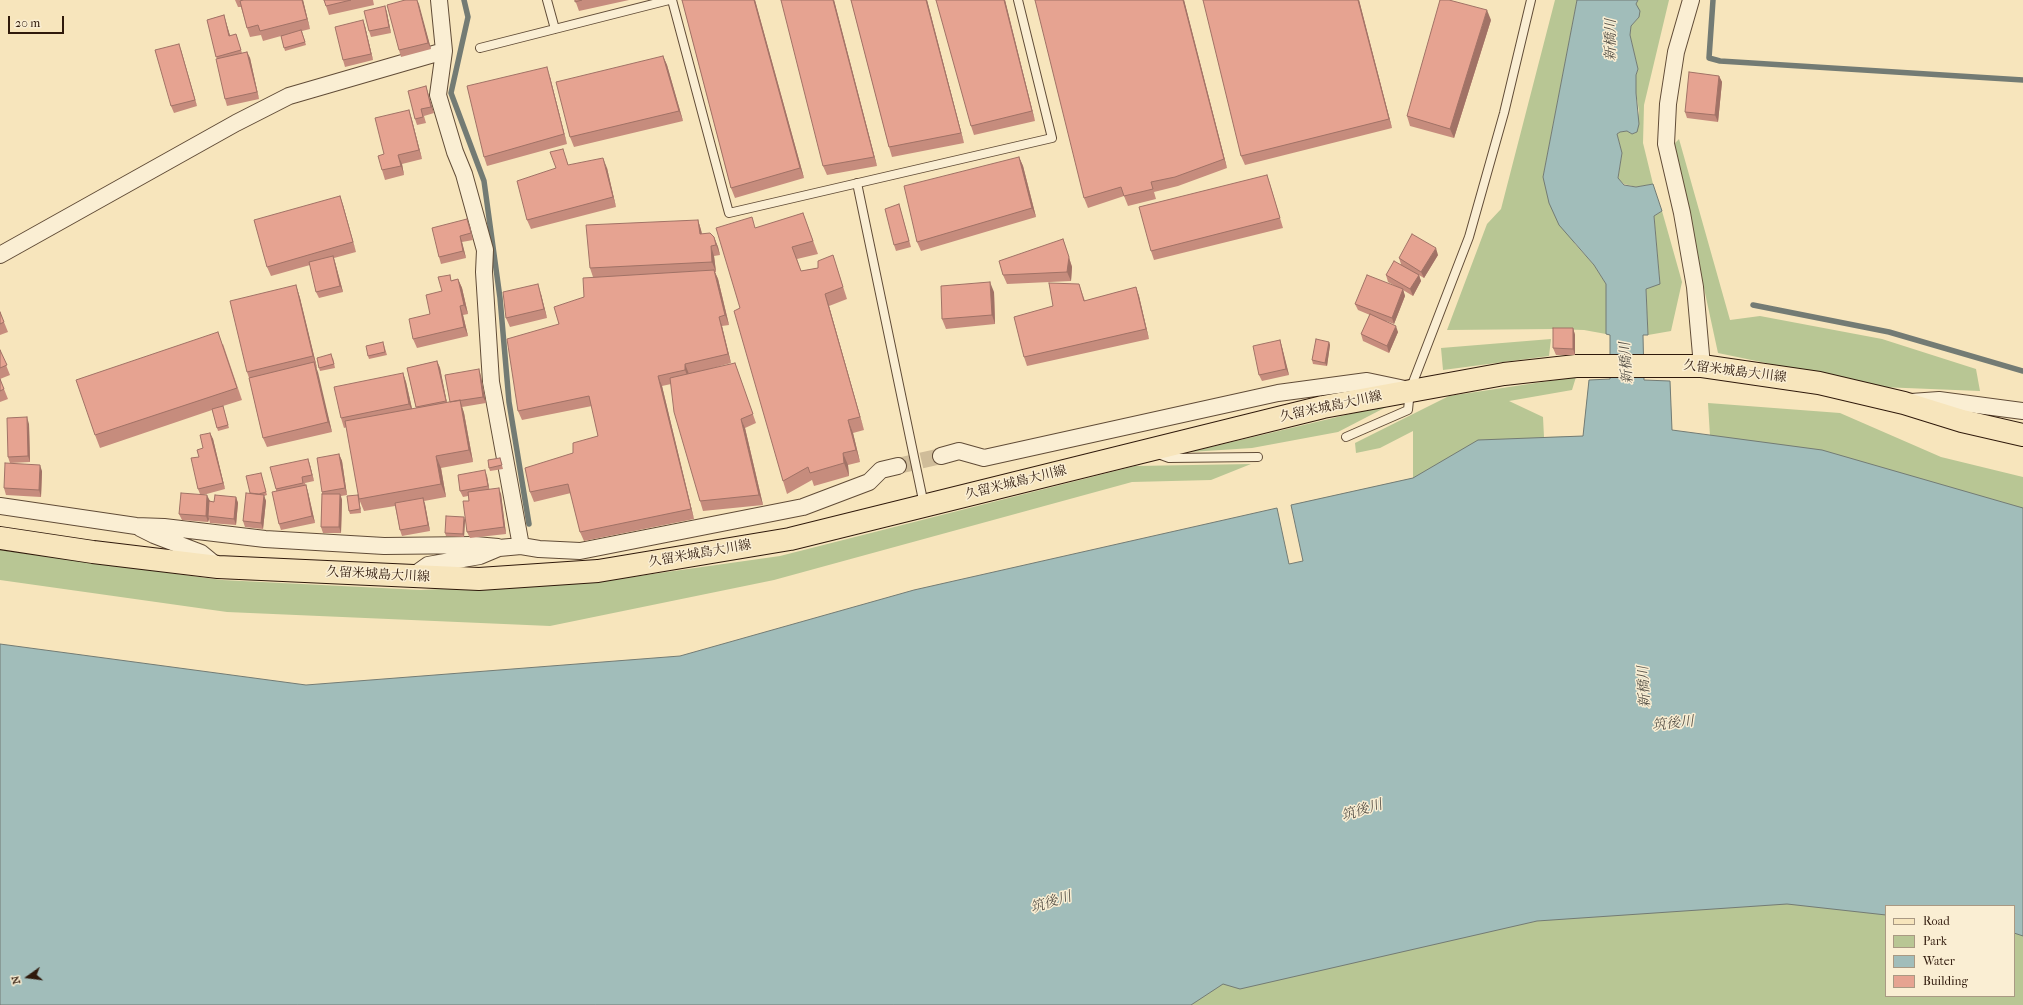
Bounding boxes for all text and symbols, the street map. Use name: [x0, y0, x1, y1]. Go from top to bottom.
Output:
scale bar: [10, 8, 66, 34]
text: 20 m: [15, 16, 40, 30]
water label: 新橋川: [1604, 19, 1620, 61]
water label: 新橋川: [1617, 341, 1637, 385]
street label: 久留米城島大川線: [1682, 358, 1788, 386]
street label: 久留米城島大川線: [1279, 389, 1383, 425]
street label: 久留米城島大川線: [964, 463, 1068, 503]
street label: 久留米城島大川線: [647, 537, 753, 571]
street label: 久留米城島大川線: [326, 564, 430, 586]
water label: 新橋川: [1636, 666, 1654, 708]
water label: 筑後川: [1651, 713, 1695, 735]
water label: 筑後川: [1339, 797, 1385, 825]
water label: 筑後川: [1028, 889, 1074, 917]
legend: [1885, 905, 2015, 997]
text: Road: [1923, 914, 1950, 928]
text: Park: [1923, 934, 1947, 948]
text: Water: [1923, 954, 1955, 968]
north arrow: [8, 957, 48, 997]
text: N: [9, 974, 23, 986]
text: Building: [1923, 974, 1968, 988]

